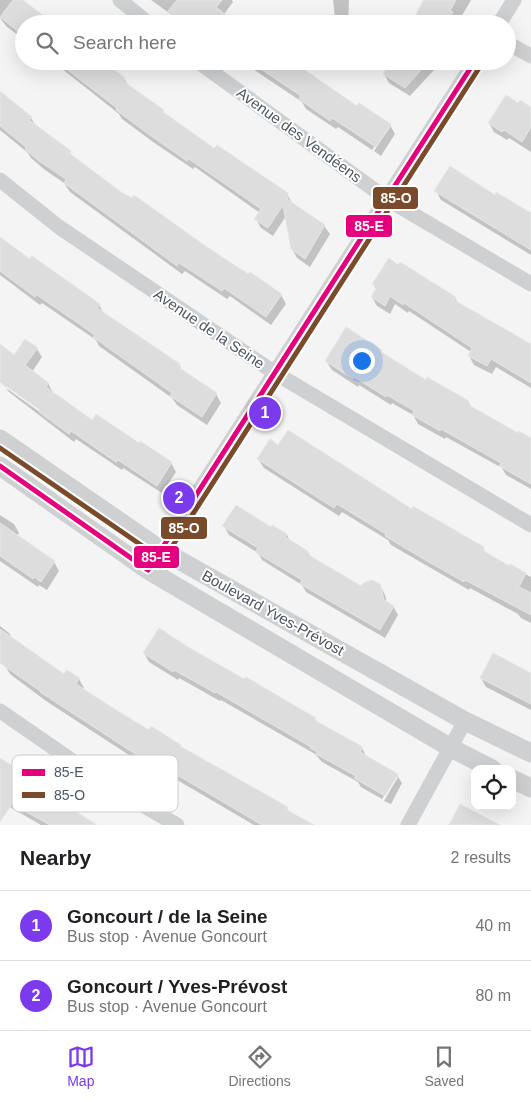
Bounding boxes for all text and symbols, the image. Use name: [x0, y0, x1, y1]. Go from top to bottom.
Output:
search box: [15, 15, 516, 70]
icon: search: [33, 29, 61, 57]
text: Search here: [73, 32, 177, 53]
street label: Avenue des Vendéens: [234, 84, 365, 186]
line badge: 85-O: [372, 186, 419, 210]
text: 85-O: [380, 190, 412, 206]
line badge: 85-E: [345, 214, 393, 238]
text: 85-E: [354, 218, 384, 234]
street label: Avenue de la Seine: [151, 285, 268, 372]
your location: [349, 348, 375, 374]
pin: 1: [249, 394, 281, 432]
pin: 2: [163, 479, 195, 517]
line badge: 85-O: [160, 516, 208, 540]
text: 85-O: [168, 520, 200, 536]
line badge: 85-E: [133, 545, 180, 569]
text: 85-E: [141, 549, 171, 565]
street label: Boulevard Yves-Prévost: [199, 566, 348, 659]
legend: [12, 755, 178, 812]
text: 85-E: [54, 764, 84, 780]
map controls: [471, 765, 516, 810]
button: locate: [471, 765, 516, 810]
text: 85-O: [54, 787, 85, 803]
text: Nearby: [20, 846, 91, 869]
text: 2 results: [451, 849, 511, 866]
text: Goncourt / de la Seine: [67, 906, 268, 927]
text: 1: [32, 917, 40, 934]
text: 40 m: [475, 917, 511, 934]
text: Bus stop · Avenue Goncourt: [67, 928, 267, 945]
text: Goncourt / Yves-Prévost: [67, 976, 287, 997]
text: 2: [32, 987, 40, 1004]
text: 80 m: [475, 987, 511, 1004]
text: Bus stop · Avenue Goncourt: [67, 998, 267, 1015]
tab: Map: [67, 1043, 95, 1089]
tab: Directions: [229, 1043, 291, 1089]
tab: Saved: [424, 1043, 464, 1089]

